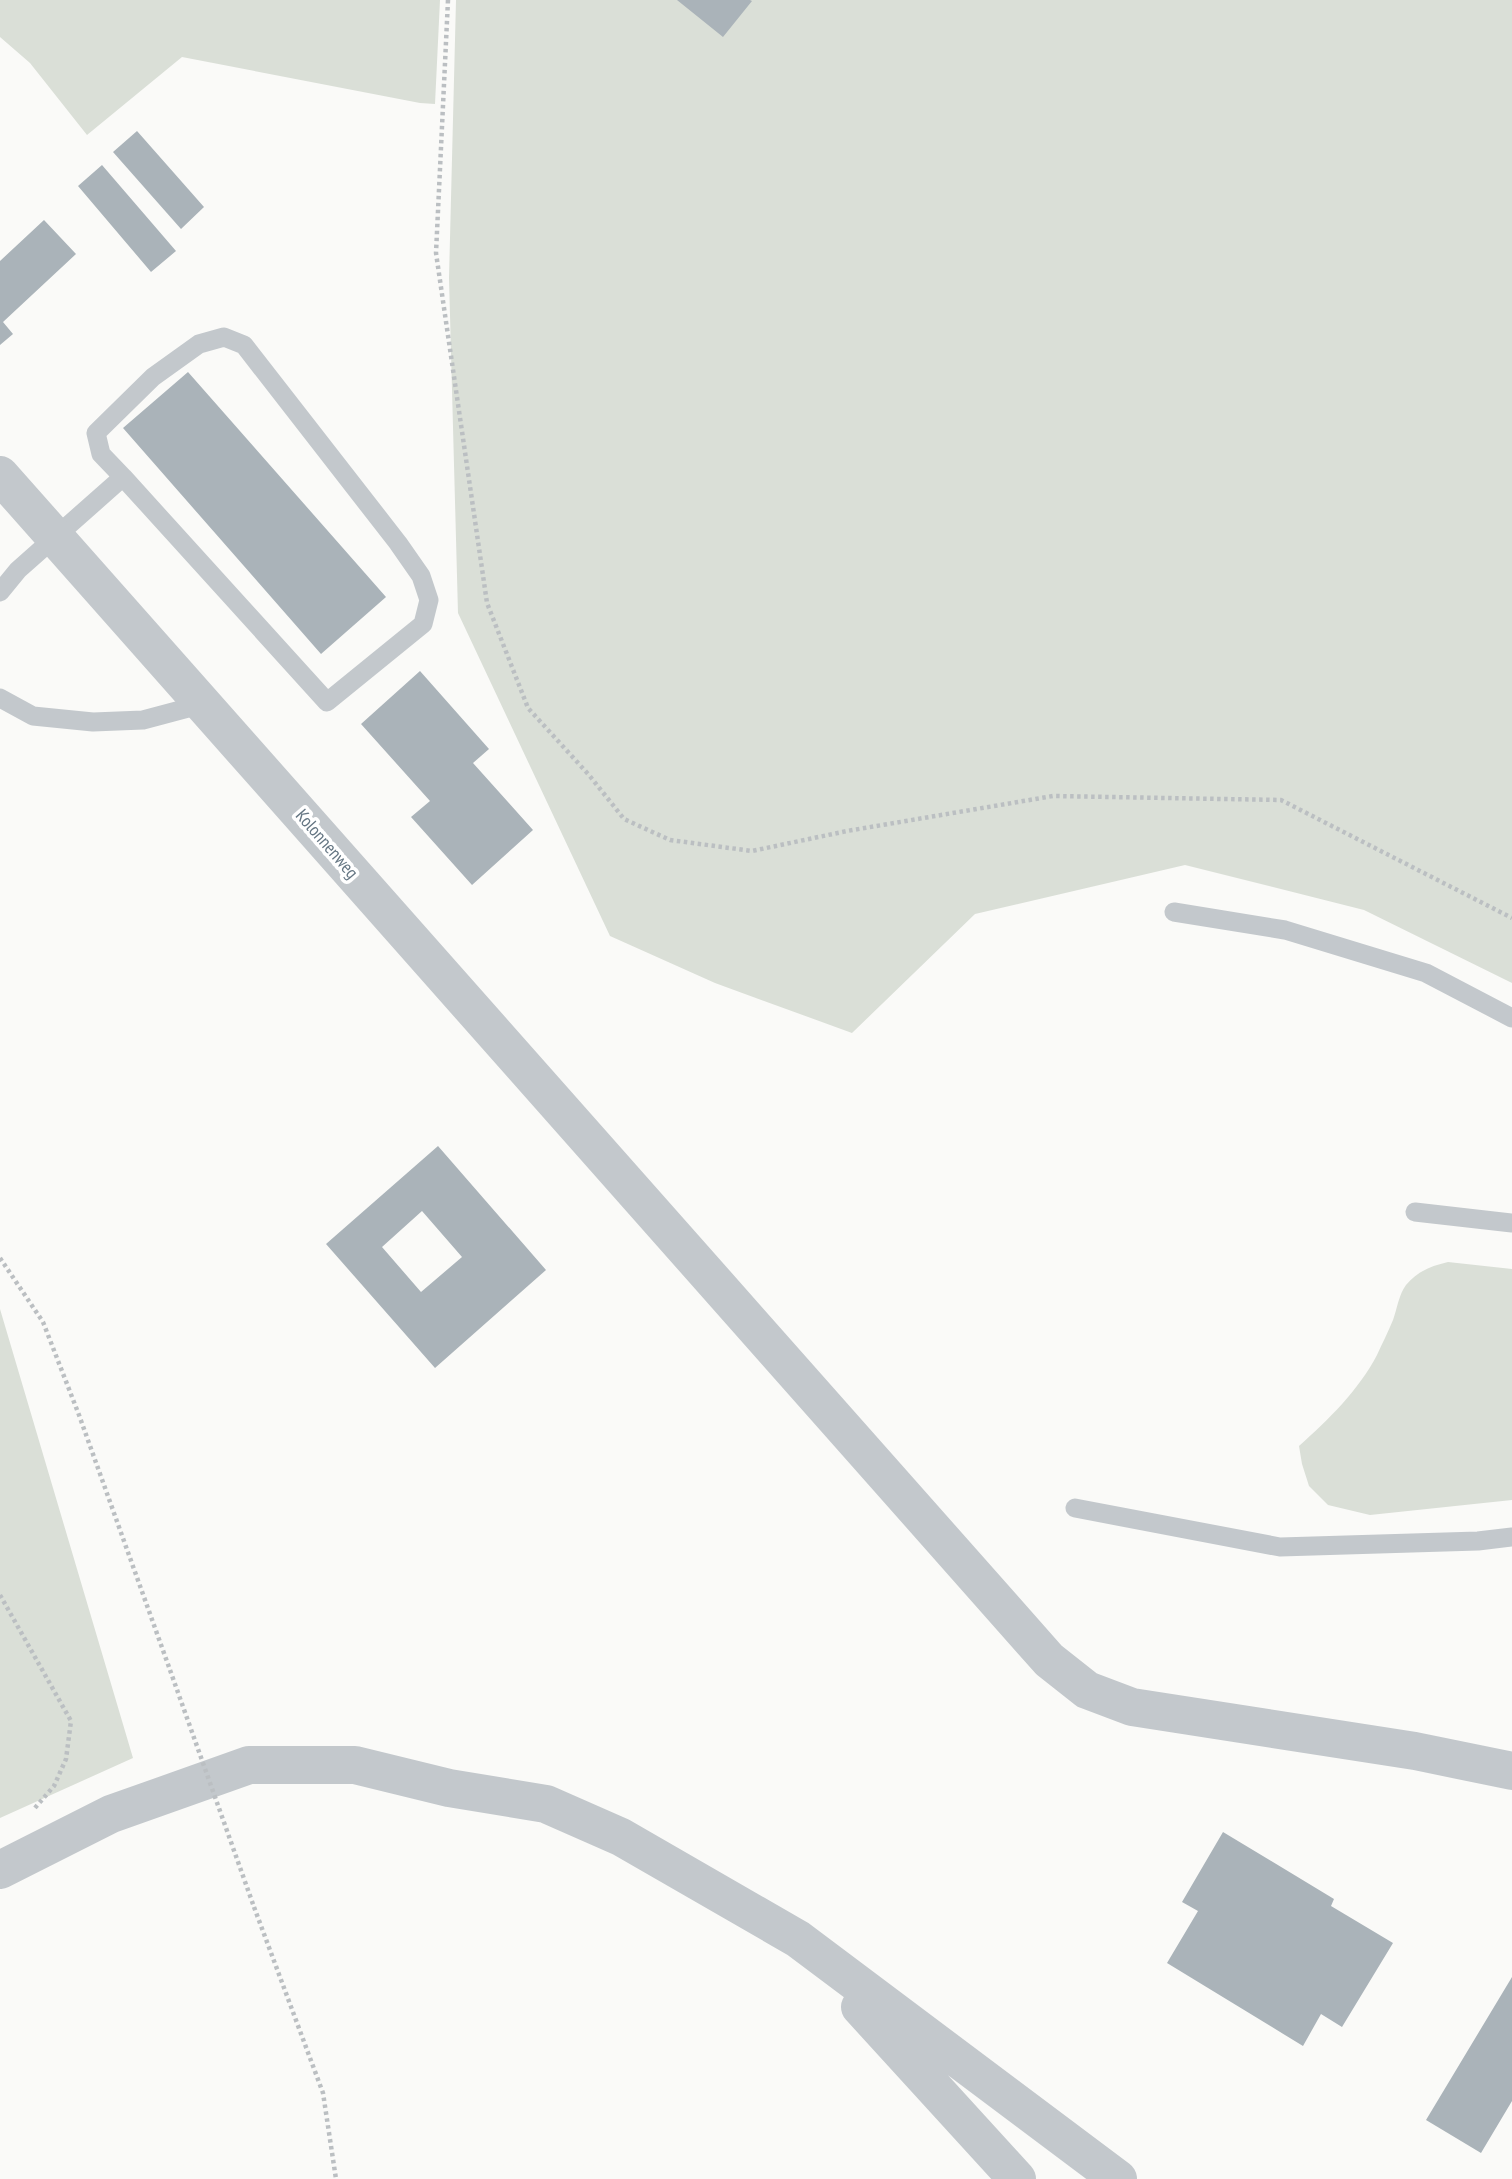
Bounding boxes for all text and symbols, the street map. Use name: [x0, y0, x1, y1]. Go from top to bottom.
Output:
street label: Kolonnenweg: [291, 804, 364, 883]

